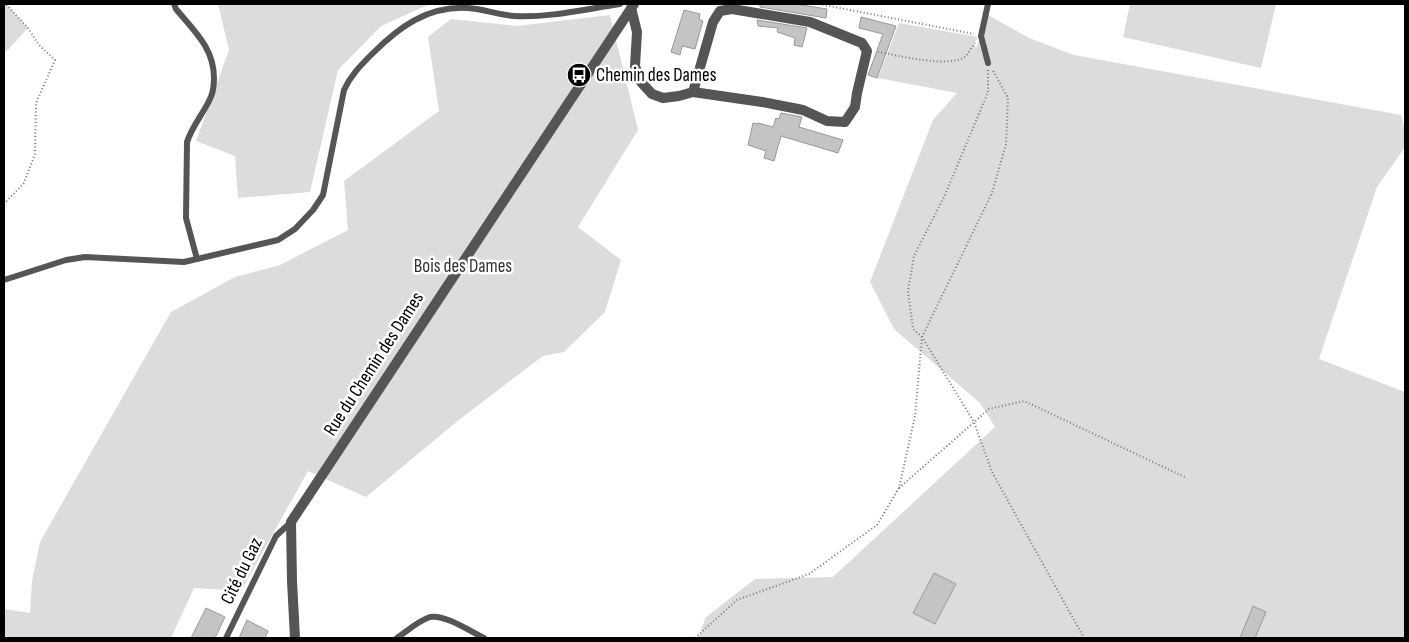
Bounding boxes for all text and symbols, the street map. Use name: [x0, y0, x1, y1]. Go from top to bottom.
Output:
bus stop icon: Chemin des Dames: [566, 62, 592, 88]
place label: Chemin des Dames: [596, 64, 717, 87]
park label: Bois des Dames: [414, 255, 512, 278]
street label: Rue du Chemin des Dames: [319, 288, 429, 440]
street label: Cité du Gaz: [216, 534, 268, 608]

